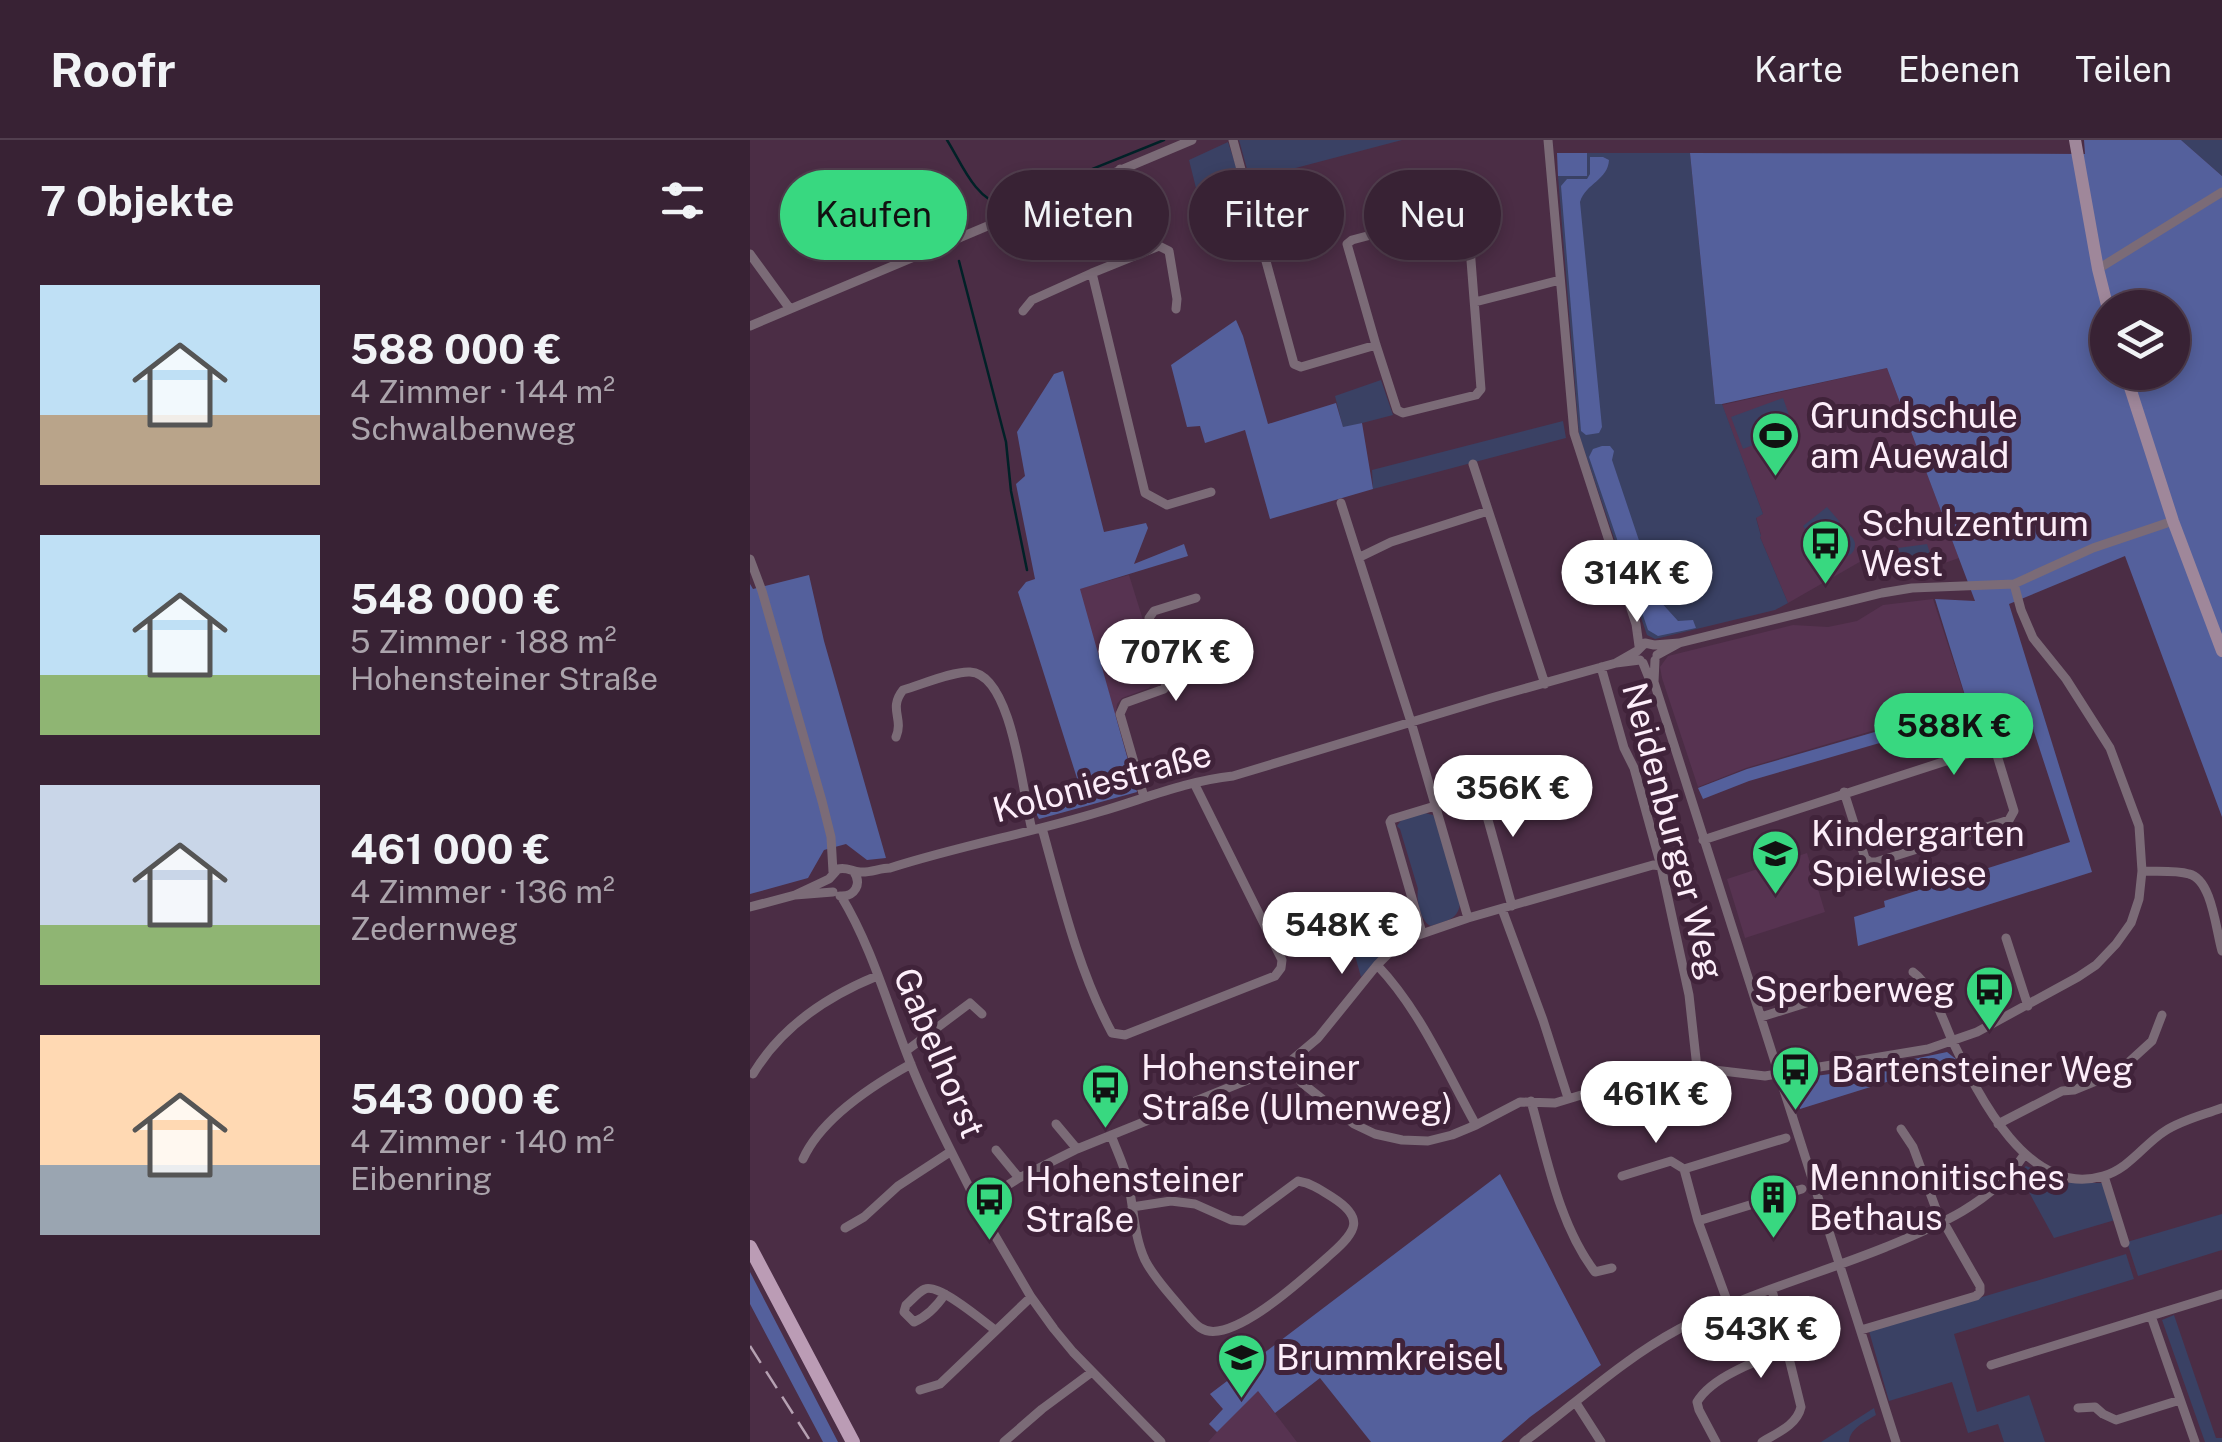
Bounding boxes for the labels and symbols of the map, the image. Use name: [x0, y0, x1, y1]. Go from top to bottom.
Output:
place label: Grundschule am Auewald: [1810, 395, 2018, 476]
sports icon: Grundschule am Auewald: [1749, 410, 1801, 478]
place label: Schulzentrum West: [1861, 503, 2089, 584]
bus stop icon: Schulzentrum West: [1800, 518, 1852, 586]
pin: 314K €: [1556, 540, 1718, 625]
pin: 707K €: [1095, 619, 1257, 704]
street label: Neidenburger Weg: [1614, 678, 1733, 984]
pin: 588K €: [1873, 693, 2035, 778]
street label: Koloniestraße: [988, 733, 1216, 830]
pin: 356K €: [1432, 755, 1594, 840]
place label: Kindergarten Spielwiese: [1811, 813, 2025, 894]
school or university icon: Kindergarten Spielwiese: [1750, 828, 1802, 896]
pin: 548K €: [1261, 892, 1423, 977]
street label: Gabelhorst: [885, 962, 994, 1144]
bus stop icon: Sperberweg: [1964, 964, 2016, 1032]
place label: Sperberweg: [1754, 969, 1955, 1010]
bus stop icon: Bartensteiner Weg: [1770, 1044, 1822, 1112]
place label: Hohensteiner Straße (Ulmenweg): [1141, 1047, 1453, 1128]
place label: Bartensteiner Weg: [1831, 1049, 2134, 1090]
pin: 461K €: [1575, 1061, 1737, 1146]
bus stop icon: Hohensteiner Straße (Ulmenweg): [1080, 1062, 1132, 1130]
place label: Mennonitisches Bethaus: [1809, 1157, 2065, 1238]
place label: Hohensteiner Straße: [1025, 1159, 1244, 1240]
building icon: Mennonitisches Bethaus: [1748, 1172, 1800, 1240]
bus stop icon: Hohensteiner Straße: [964, 1174, 1016, 1242]
pin: 543K €: [1680, 1296, 1842, 1381]
school or university icon: Brummkreisel: [1215, 1332, 1267, 1400]
place label: Brummkreisel: [1276, 1337, 1504, 1378]

